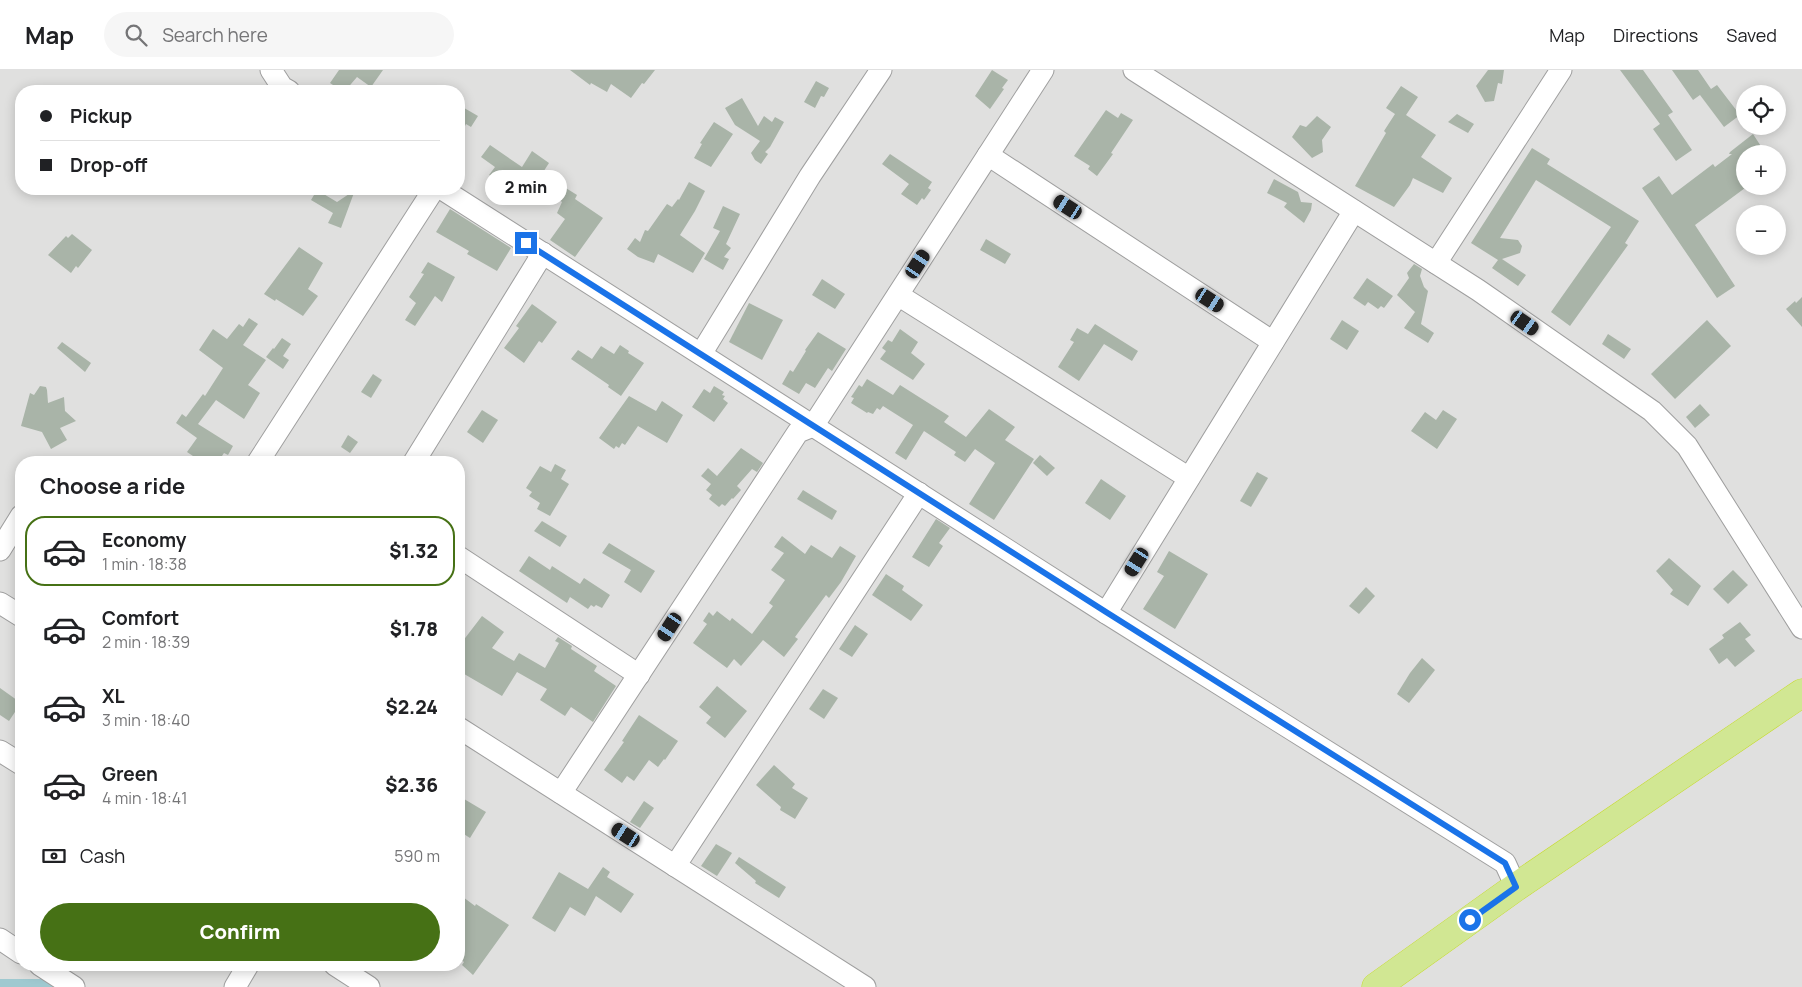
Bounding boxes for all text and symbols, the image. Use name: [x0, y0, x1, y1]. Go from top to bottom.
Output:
search box: [104, 12, 454, 57]
text: Map: [25, 18, 74, 51]
icon: search: [122, 21, 150, 49]
text: Search here: [162, 22, 268, 48]
text: Map: [1549, 23, 1585, 47]
text: Directions: [1613, 23, 1698, 47]
text: Saved: [1726, 23, 1777, 47]
map controls: [1736, 85, 1786, 255]
button: locate: [1736, 85, 1786, 135]
text: Pickup: [70, 103, 132, 129]
button: +: [1736, 145, 1786, 195]
text: Drop-off: [70, 152, 147, 178]
callout: 2 min: [485, 170, 567, 206]
text: 2 min: [505, 176, 547, 198]
car: [1051, 193, 1084, 221]
button: −: [1736, 205, 1786, 255]
route end: [515, 232, 537, 254]
car: [903, 247, 932, 281]
car: [1193, 286, 1226, 314]
car: [1508, 308, 1541, 338]
text: Choose a ride: [40, 471, 185, 501]
text: Economy: [102, 527, 186, 553]
icon: car: [42, 529, 87, 574]
text: $1.32: [389, 538, 438, 564]
car: [1122, 545, 1151, 579]
text: 1 min · 18:38: [102, 553, 187, 575]
text: Comfort: [102, 605, 179, 631]
icon: car: [42, 607, 87, 652]
car: [655, 610, 684, 644]
text: $1.78: [390, 616, 438, 642]
text: 2 min · 18:39: [102, 631, 190, 653]
text: XL: [102, 683, 125, 709]
icon: car: [42, 685, 87, 730]
text: $2.24: [385, 694, 438, 720]
text: 3 min · 18:40: [102, 709, 190, 731]
text: Green: [102, 761, 158, 787]
icon: car: [42, 763, 87, 808]
text: $2.36: [385, 772, 438, 798]
text: 4 min · 18:41: [102, 787, 187, 809]
car: [609, 821, 642, 849]
icon: cash: [40, 842, 68, 870]
text: Cash: [80, 843, 125, 869]
text: 590 m: [394, 845, 440, 867]
button: Confirm: [40, 903, 440, 961]
route start: [1459, 909, 1481, 931]

